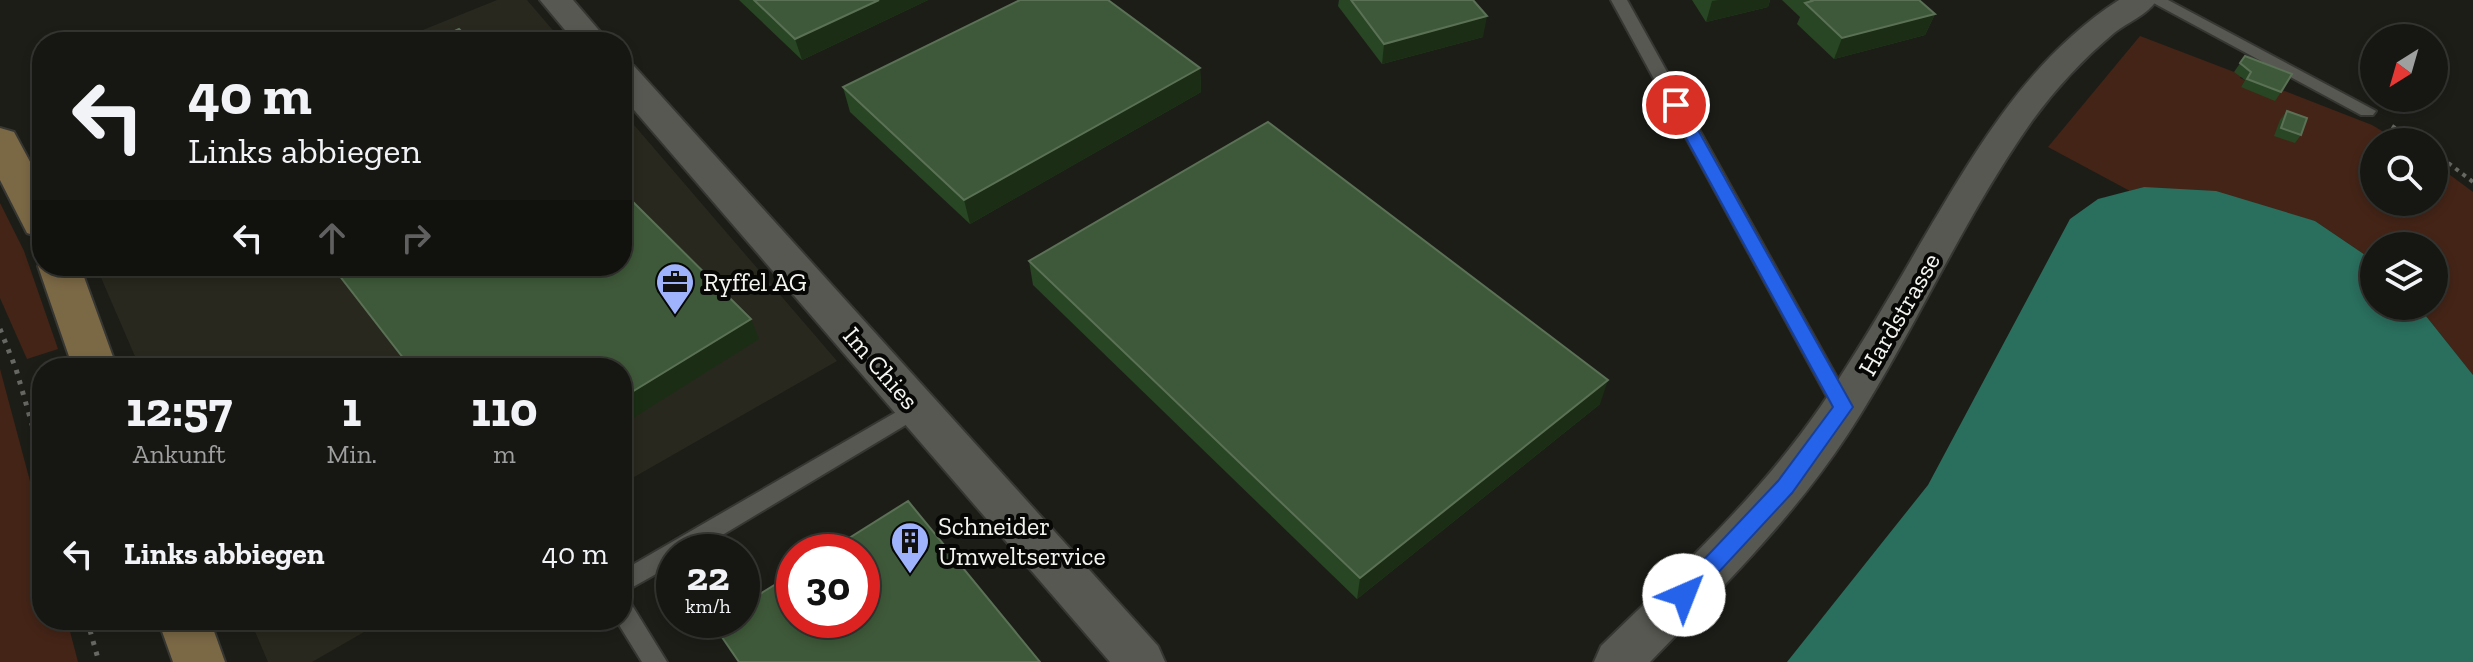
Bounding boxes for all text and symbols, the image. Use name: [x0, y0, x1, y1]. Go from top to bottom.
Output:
north arrow: [2360, 24, 2448, 112]
map controls: [2360, 24, 2448, 320]
text: 40 m: [188, 61, 312, 128]
icon: left: [56, 64, 160, 168]
pin: [1642, 71, 1710, 139]
icon: arrive: [1654, 83, 1698, 127]
button: search: [2360, 128, 2448, 216]
text: Links abbiegen: [188, 129, 421, 172]
icon: left: [226, 216, 270, 260]
icon: ahead: [310, 216, 354, 260]
icon: right: [394, 216, 438, 260]
button: layers: [2360, 232, 2448, 320]
street label: Hardstrasse: [1851, 247, 1947, 381]
office icon: Ryffel AG: [654, 261, 696, 316]
place label: Ryffel AG: [703, 266, 807, 298]
street label: Im Chies: [836, 320, 926, 416]
text: 12:57: [126, 381, 232, 438]
text: 1: [342, 381, 361, 438]
text: 110: [471, 381, 538, 438]
text: Ankunft: [133, 438, 226, 470]
text: Min.: [326, 438, 377, 470]
text: m: [493, 438, 516, 470]
place label: Schneider Umweltservice: [938, 510, 1106, 572]
building icon: Schneider Umweltservice: [889, 520, 931, 575]
icon: left: [56, 532, 100, 576]
speed limit sign: 30: [776, 534, 880, 638]
text: Links abbiegen: [124, 536, 325, 572]
text: 40 m: [542, 536, 608, 572]
text: 22: [687, 552, 729, 600]
position arrow: [1642, 553, 1726, 637]
text: km/h: [685, 594, 731, 618]

